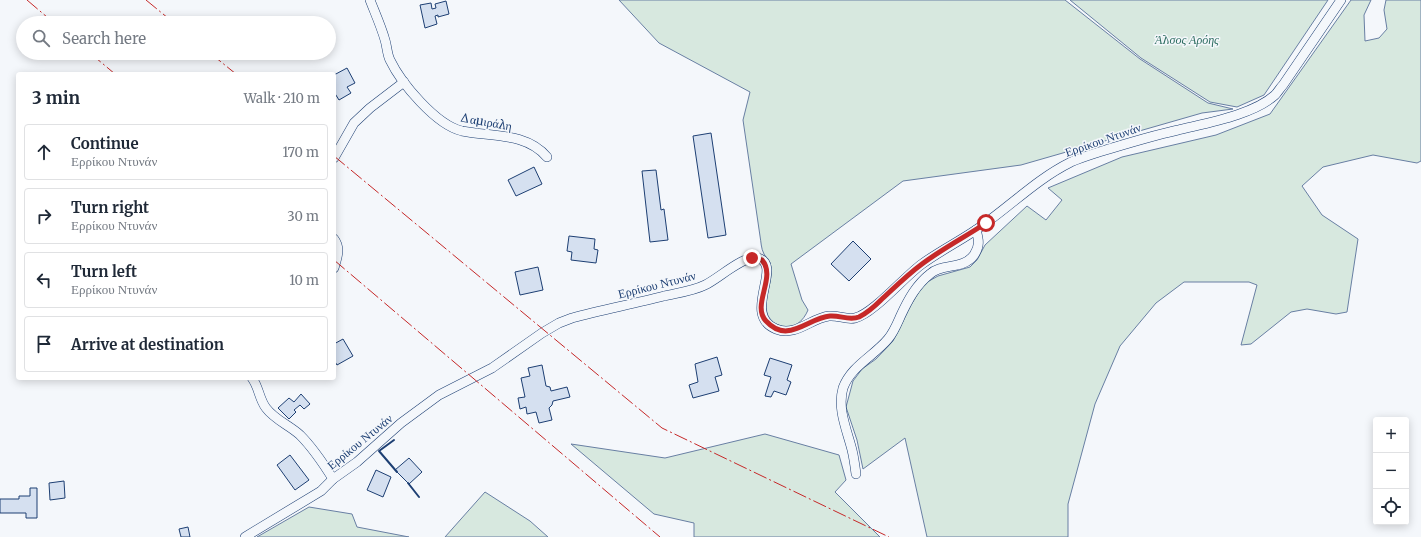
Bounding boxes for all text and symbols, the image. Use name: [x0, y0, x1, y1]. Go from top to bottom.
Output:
search box: [16, 16, 336, 60]
icon: search: [30, 27, 52, 49]
text: Search here: [62, 29, 146, 48]
park label: Άλσος Αρόης: [1154, 32, 1219, 47]
text: 3 min: [32, 87, 80, 109]
text: Walk · 210 m: [244, 90, 320, 107]
street label: Δαμιράλη: [459, 110, 513, 133]
street label: Ερρίκου Ντυνάν: [1063, 119, 1143, 160]
text: Continue: [71, 134, 139, 153]
icon: ahead: [33, 141, 55, 163]
text: 170 m: [282, 144, 319, 161]
text: Ερρίκου Ντυνάν: [71, 153, 157, 170]
text: Turn right: [71, 198, 149, 217]
icon: right: [33, 205, 55, 227]
text: 30 m: [287, 208, 319, 225]
route start: [977, 214, 995, 232]
text: Ερρίκου Ντυνάν: [71, 217, 157, 234]
route end: [743, 249, 761, 267]
text: Turn left: [71, 262, 137, 281]
street label: Ερρίκου Ντυνάν: [616, 267, 698, 301]
icon: left: [33, 269, 55, 291]
text: 10 m: [289, 272, 319, 289]
text: Ερρίκου Ντυνάν: [71, 281, 157, 298]
icon: arrive: [33, 333, 55, 355]
text: Arrive at destination: [71, 335, 224, 354]
street label: Ερρίκου Ντυνάν: [324, 410, 396, 473]
map controls: [1373, 417, 1409, 525]
button: +: [1373, 417, 1409, 453]
button: −: [1373, 453, 1409, 489]
button: locate: [1373, 489, 1409, 525]

